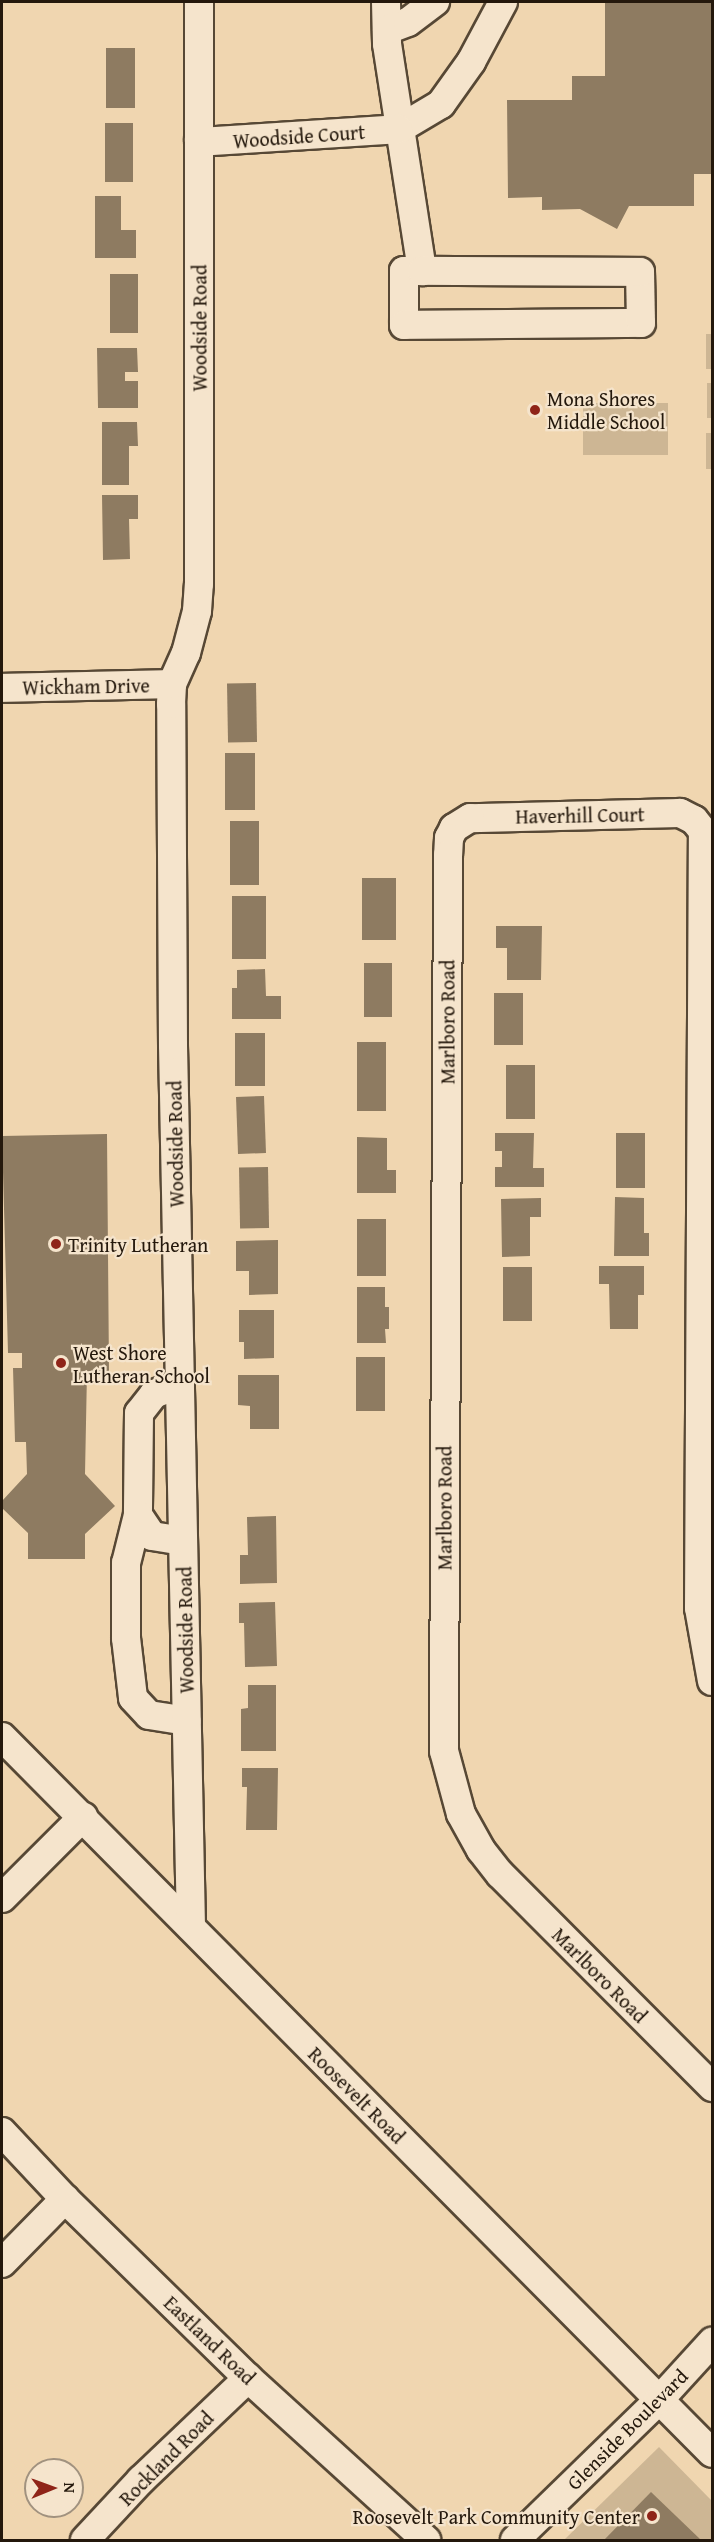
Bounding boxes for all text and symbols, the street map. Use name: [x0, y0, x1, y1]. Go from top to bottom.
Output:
street label: Woodside Court: [232, 119, 366, 153]
street label: Woodside Road: [187, 264, 211, 392]
place label: Mona Shores Middle School: [547, 386, 665, 433]
marker: Mona Shores Middle School: [528, 403, 542, 417]
street label: Wickham Drive: [22, 673, 150, 699]
street label: Haverhill Court: [515, 802, 645, 828]
street label: Marlboro Road: [435, 960, 459, 1084]
street label: Woodside Road: [162, 1080, 188, 1208]
place label: Trinity Lutheran: [68, 1232, 208, 1256]
marker: Trinity Lutheran: [49, 1237, 63, 1251]
place label: West Shore Lutheran School: [73, 1340, 210, 1387]
marker: West Shore Lutheran School: [54, 1356, 68, 1370]
street label: Marlboro Road: [432, 1446, 456, 1570]
street label: Woodside Road: [172, 1566, 198, 1694]
street label: Marlboro Road: [547, 1922, 653, 2028]
street label: Roosevelt Road: [304, 2042, 410, 2148]
street label: Eastland Road: [159, 2290, 261, 2390]
street label: Glenside Boulevard: [562, 2364, 692, 2494]
street label: Rockland Road: [114, 2406, 218, 2510]
north arrow: [24, 2458, 84, 2518]
text: N: [58, 2482, 82, 2493]
place label: Roosevelt Park Community Center: [353, 2504, 640, 2528]
marker: Roosevelt Park Community Center: [645, 2509, 659, 2523]

